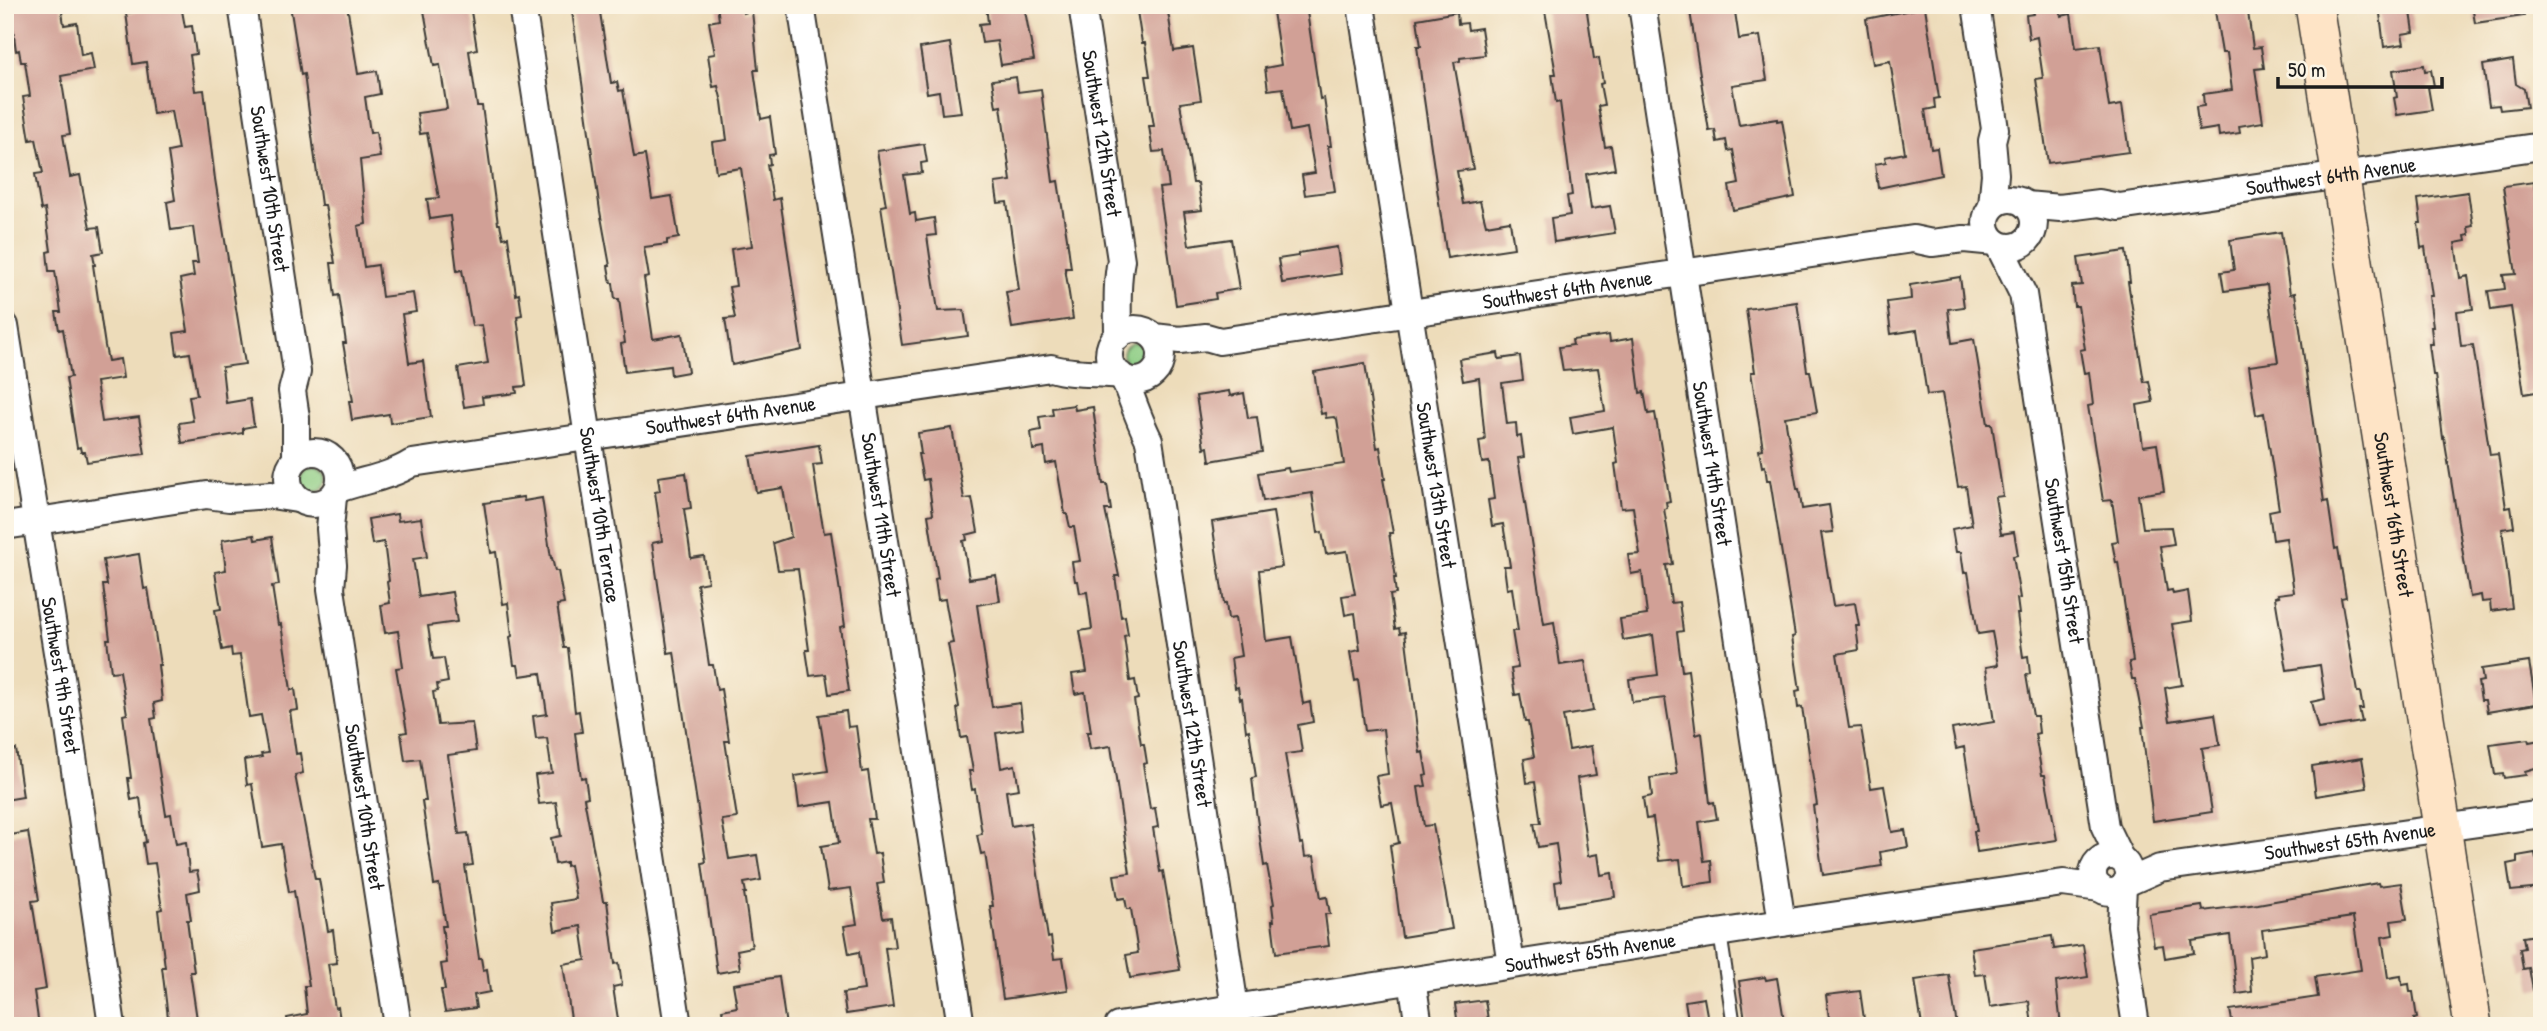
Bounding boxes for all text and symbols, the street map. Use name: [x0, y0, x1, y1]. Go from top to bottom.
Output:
scale bar: [2278, 46, 2442, 90]
street label: Southwest 12th Street: [1075, 48, 1129, 219]
text: 50 m: [2288, 55, 2325, 84]
street label: Southwest 10th Street: [243, 104, 297, 275]
street label: Southwest 64th Avenue: [2244, 149, 2418, 203]
street label: Southwest 64th Avenue: [1480, 263, 1654, 316]
street label: Southwest 14th Street: [1686, 379, 1739, 549]
street label: Southwest 64th Avenue: [644, 388, 818, 442]
street label: Southwest 13th Street: [1409, 400, 1464, 571]
street label: Southwest 10th Terrace: [573, 425, 628, 605]
street label: Southwest 11th Street: [854, 430, 909, 600]
street label: Southwest 16th Street: [2367, 430, 2421, 600]
street label: Southwest 15th Street: [2038, 476, 2092, 646]
street label: Southwest 9th Street: [34, 595, 88, 757]
street label: Southwest 12th Street: [1166, 639, 1220, 810]
street label: Southwest 10th Street: [338, 722, 392, 893]
street label: Southwest 65th Avenue: [2263, 814, 2437, 867]
street label: Southwest 65th Avenue: [1503, 925, 1678, 980]

